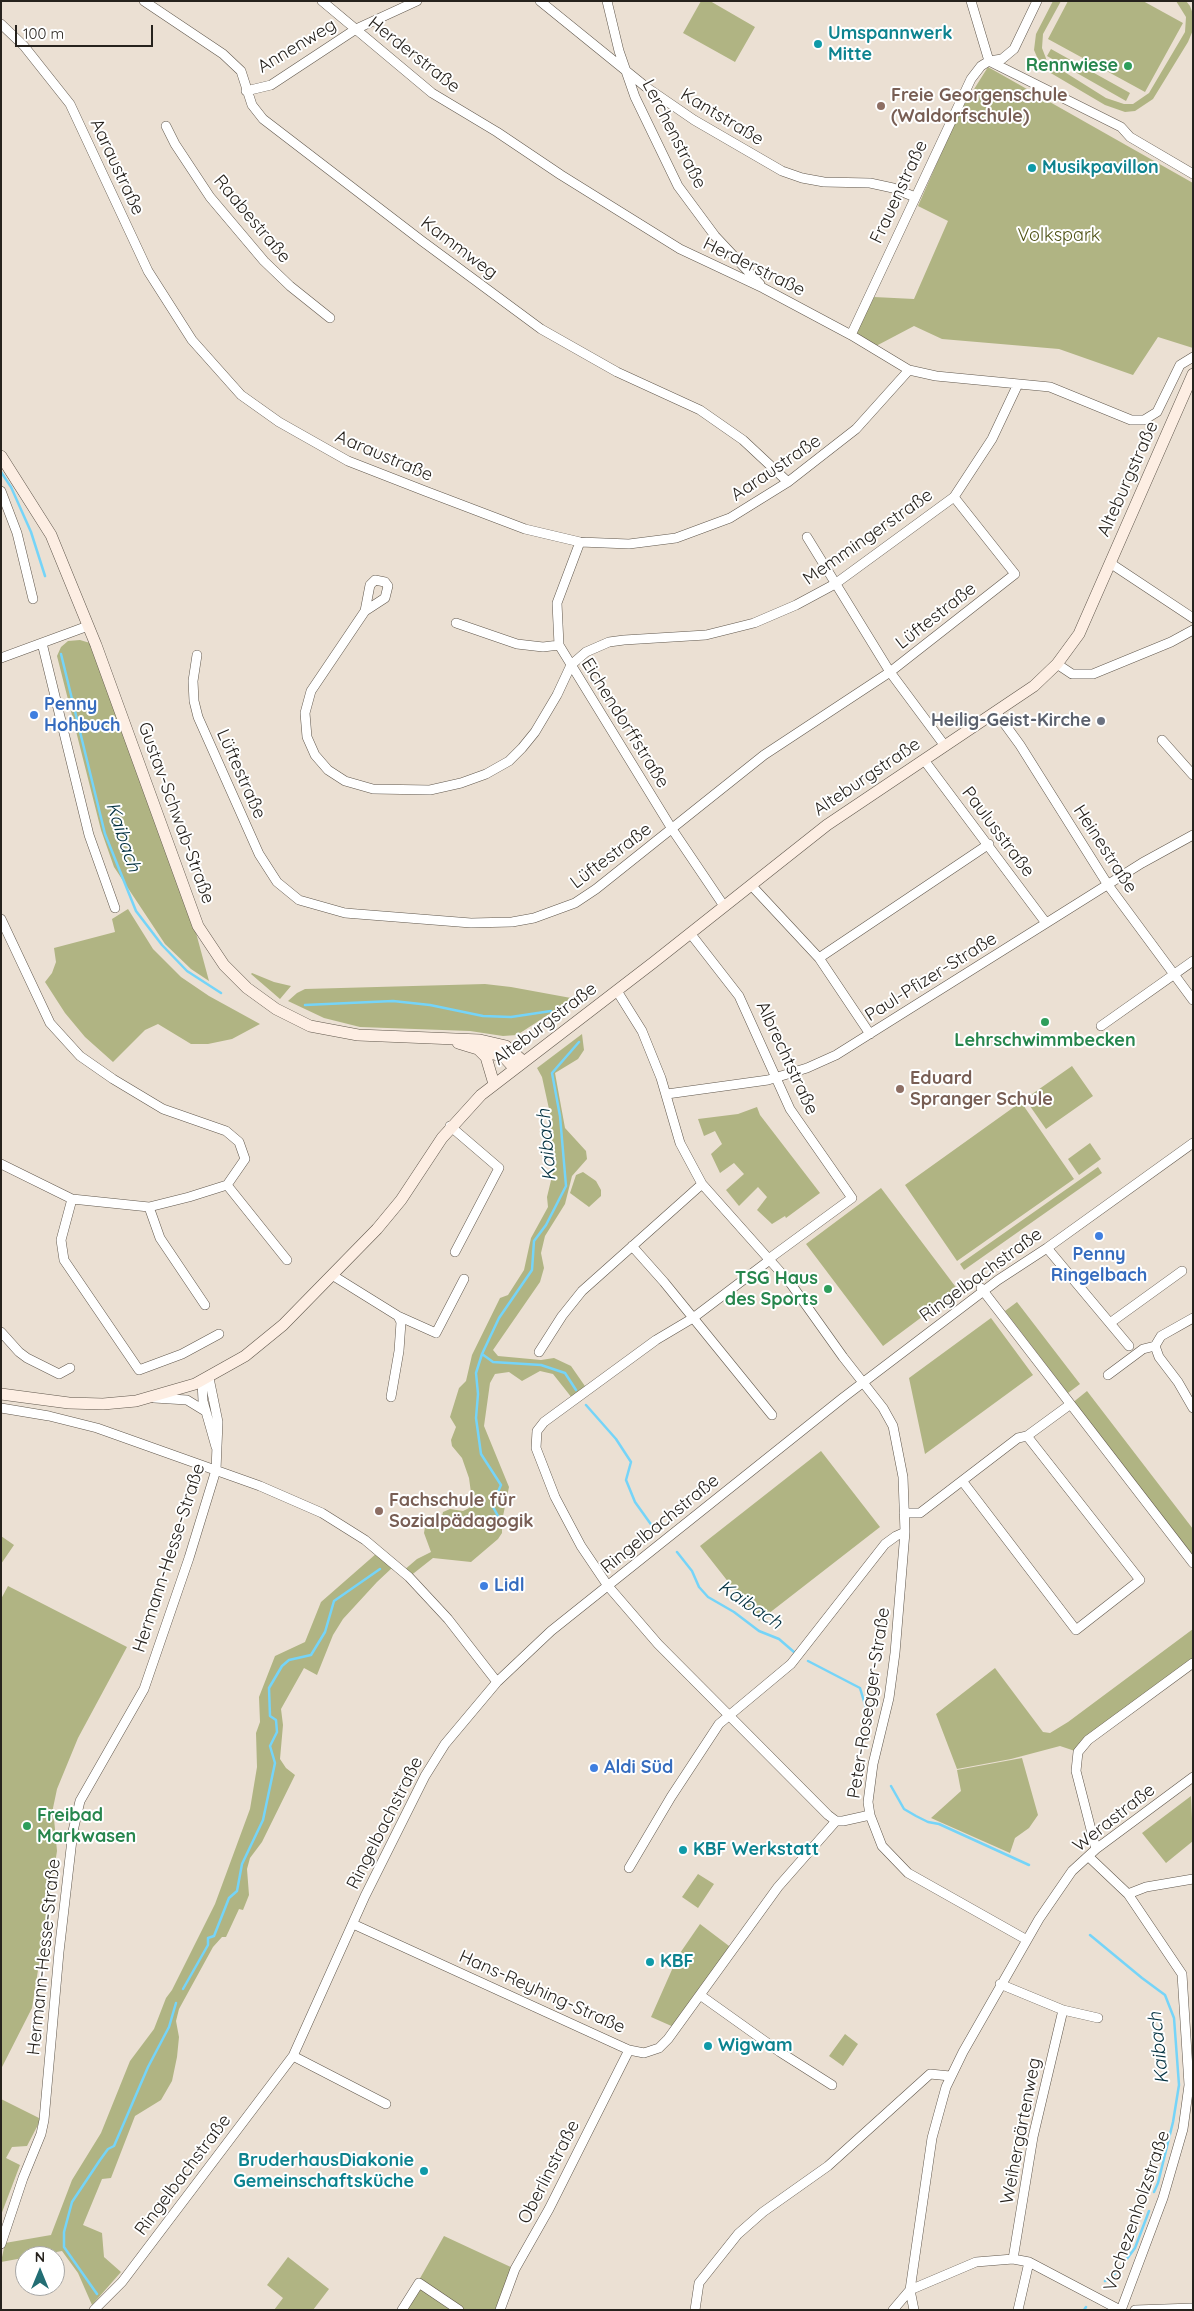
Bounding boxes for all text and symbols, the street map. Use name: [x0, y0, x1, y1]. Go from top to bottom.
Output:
street label: Herderstraße: [364, 12, 464, 98]
street label: Annenweg: [254, 14, 340, 78]
scale bar: [18, 15, 155, 47]
place label: Umspannwerk Mitte: [828, 23, 953, 66]
text: 100 m: [23, 24, 64, 43]
marker: Umspannwerk Mitte: [812, 38, 824, 50]
place label: Rennwiese: [1026, 55, 1118, 77]
marker: Rennwiese: [1122, 60, 1134, 72]
street label: Lerchenstraße: [637, 76, 711, 192]
street label: Kantstraße: [677, 84, 767, 150]
place label: Freie Georgenschule (Waldorfschule): [891, 85, 1068, 128]
marker: Freie Georgenschule (Waldorfschule): [875, 100, 887, 112]
street label: Aaraustraße: [85, 115, 149, 219]
street label: Frauenstraße: [866, 137, 932, 247]
place label: Musikpavillon: [1042, 157, 1159, 179]
marker: Musikpavillon: [1026, 162, 1038, 174]
street label: Raabestraße: [209, 171, 295, 267]
street label: Kammweg: [416, 212, 502, 284]
park label: Volkspark: [1018, 225, 1100, 247]
street label: Herderstraße: [699, 233, 809, 301]
street label: Alteburgstraße: [1093, 418, 1163, 540]
street label: Aaraustraße: [332, 426, 436, 486]
street label: Aaraustraße: [727, 430, 825, 506]
street label: Memmingerstraße: [799, 484, 937, 590]
street label: Lüftestraße: [892, 578, 980, 654]
street label: Eichendorffstraße: [576, 654, 674, 792]
place label: Penny Hohbuch: [44, 694, 120, 736]
marker: Penny Hohbuch: [28, 709, 40, 721]
place label: Heilig-Geist-Kirche: [931, 710, 1091, 732]
marker: Heilig-Geist-Kirche: [1095, 715, 1107, 727]
street label: Gustav-Schwab-Straße: [133, 719, 219, 907]
street label: Lüftestraße: [212, 726, 270, 822]
street label: Alteburgstraße: [810, 733, 924, 821]
street label: Paulusstraße: [957, 783, 1039, 881]
water label: Kaibach: [100, 799, 146, 875]
street label: Heinestraße: [1068, 801, 1142, 897]
street label: Lüftestraße: [566, 819, 656, 893]
street label: Paul-Pfizer-Straße: [861, 928, 1001, 1026]
street label: Alteburgstraße: [489, 978, 601, 1070]
street label: Albrechtstraße: [751, 998, 823, 1118]
marker: Lehrschwimmbecken: [1039, 1016, 1051, 1028]
place label: Lehrschwimmbecken: [954, 1030, 1136, 1052]
place label: Eduard Spranger Schule: [910, 1068, 1053, 1110]
marker: Eduard Spranger Schule: [894, 1083, 906, 1095]
water label: Kaibach: [533, 1108, 561, 1182]
street label: Ringelbachstraße: [916, 1223, 1046, 1327]
marker: Penny Ringelbach: [1093, 1230, 1105, 1242]
place label: Penny Ringelbach: [1051, 1244, 1147, 1286]
place label: TSG Haus des Sports: [725, 1268, 818, 1310]
marker: TSG Haus des Sports: [822, 1283, 834, 1295]
street label: Hermann-Hesse-Straße: [128, 1461, 210, 1655]
street label: Ringelbachstraße: [596, 1470, 724, 1578]
place label: Fachschule für Sozialpädagogik: [389, 1490, 533, 1532]
marker: Fachschule für Sozialpädagogik: [373, 1505, 385, 1517]
place label: Lidl: [494, 1575, 525, 1597]
water label: Kaibach: [714, 1575, 786, 1635]
marker: Lidl: [478, 1580, 490, 1592]
street label: Peter-Rosegger-Straße: [843, 1606, 895, 1800]
street label: Ringelbachstraße: [342, 1753, 428, 1893]
place label: Aldi Süd: [604, 1757, 673, 1779]
marker: Aldi Süd: [588, 1762, 600, 1774]
street label: Werastraße: [1069, 1779, 1159, 1857]
place label: Freibad Markwasen: [37, 1805, 136, 1848]
marker: Freibad Markwasen: [21, 1820, 33, 1832]
place label: KBF Werkstatt: [693, 1839, 819, 1861]
marker: KBF Werkstatt: [677, 1844, 689, 1856]
street label: Hermann-Hesse-Straße: [23, 1858, 65, 2056]
street label: Hans-Reyhing-Straße: [456, 1946, 628, 2038]
place label: KBF: [660, 1951, 694, 1973]
marker: KBF: [644, 1956, 656, 1968]
water label: Kaibach: [1144, 2011, 1174, 2085]
place label: Wigwam: [718, 2035, 793, 2057]
marker: Wigwam: [702, 2040, 714, 2052]
street label: Weihergärtenweg: [996, 2056, 1046, 2206]
street label: Ringelbachstraße: [130, 2110, 236, 2240]
street label: Oberlinstraße: [514, 2117, 584, 2227]
street label: Vochezenholzstraße: [1099, 2128, 1175, 2294]
place label: BruderhausDiakonie Gemeinschaftsküche: [233, 2150, 414, 2192]
marker: BruderhausDiakonie Gemeinschaftsküche: [418, 2165, 430, 2177]
north arrow: [15, 2246, 65, 2296]
text: N: [35, 2248, 45, 2266]

